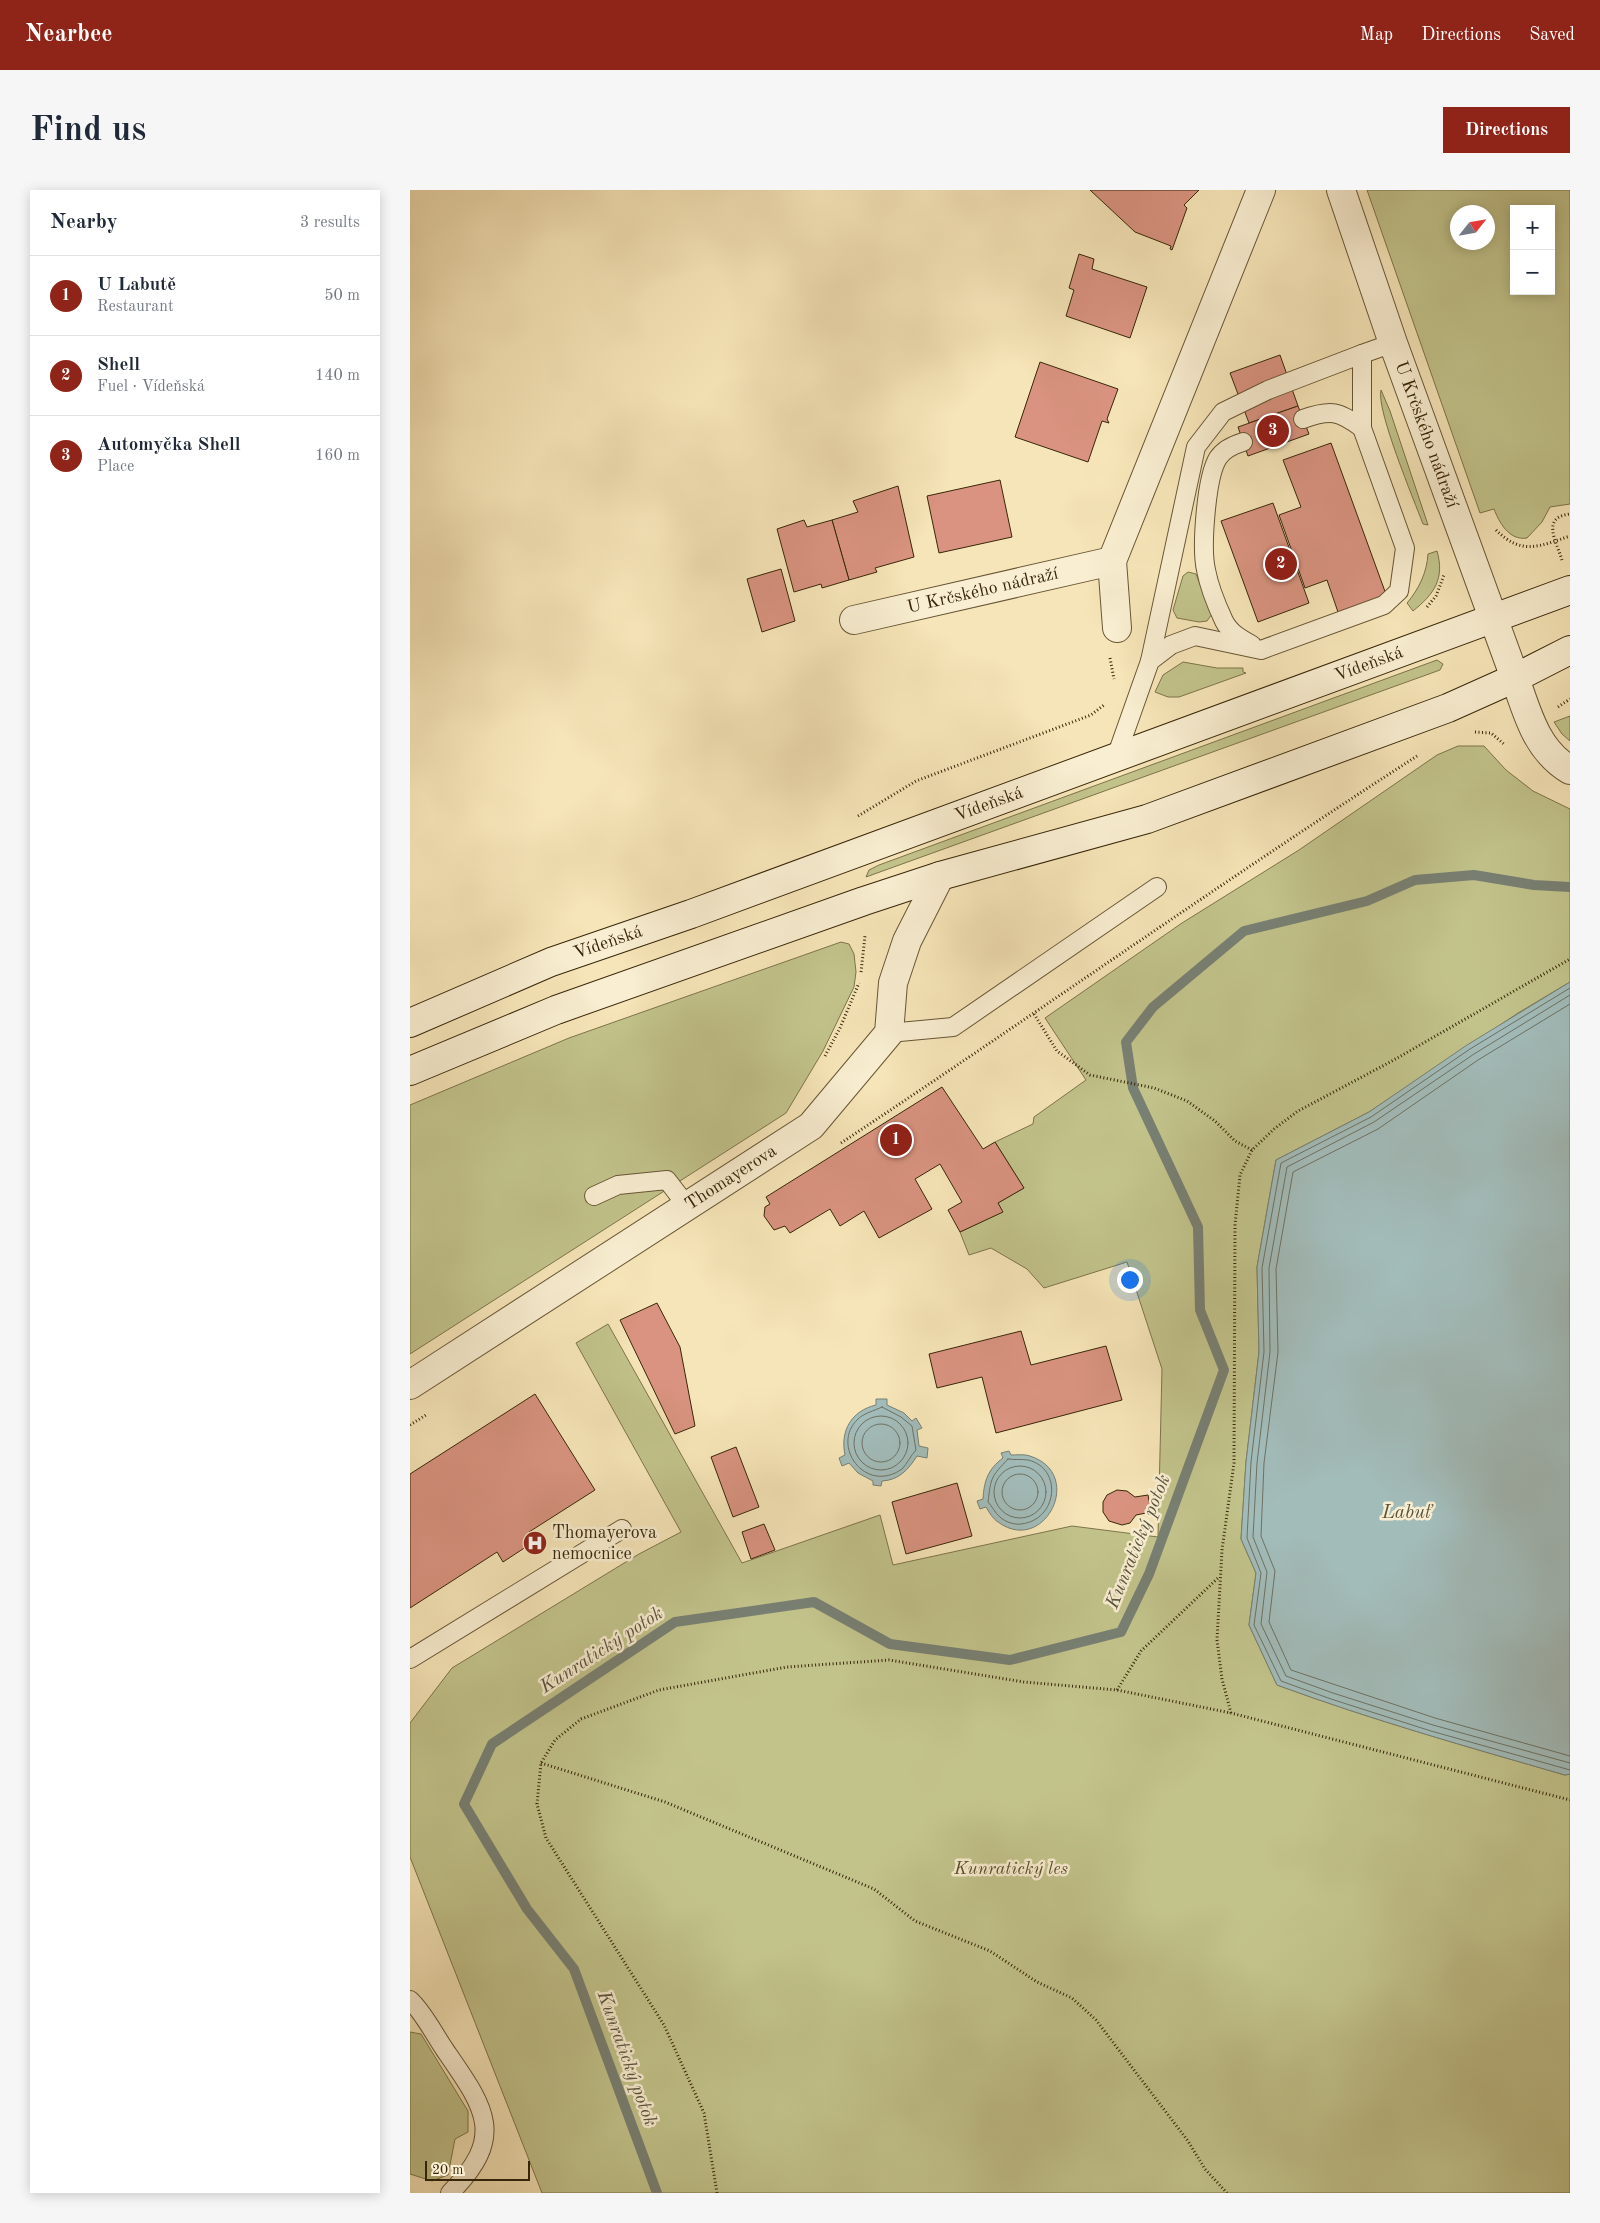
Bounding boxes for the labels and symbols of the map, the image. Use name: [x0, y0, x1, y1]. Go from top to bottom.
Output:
north arrow: [1450, 205, 1495, 250]
street label: U Krčského nádraží: [1391, 359, 1461, 510]
pin: 3: [1257, 412, 1289, 450]
pin: 2: [1265, 545, 1297, 583]
street label: U Krčského nádraží: [905, 565, 1060, 617]
street label: Vídeňská: [1332, 643, 1406, 685]
street label: Vídeňská: [952, 783, 1026, 825]
street label: Vídeňská: [571, 922, 645, 963]
pin: 1: [880, 1121, 912, 1159]
street label: Thomayerova: [682, 1142, 780, 1214]
your location: [1117, 1267, 1143, 1293]
water label: Kunratický potok: [1103, 1472, 1175, 1613]
water label: Labuť: [1381, 1504, 1434, 1523]
place label: Thomayerova nemocnice: [552, 1524, 657, 1563]
hospital icon: Thomayerova nemocnice: [522, 1530, 548, 1556]
water label: Kunratický potok: [536, 1604, 667, 1698]
park label: Kunratický les: [953, 1860, 1069, 1878]
water label: Kunratický potok: [592, 1988, 659, 2129]
scale bar: [425, 2158, 530, 2181]

